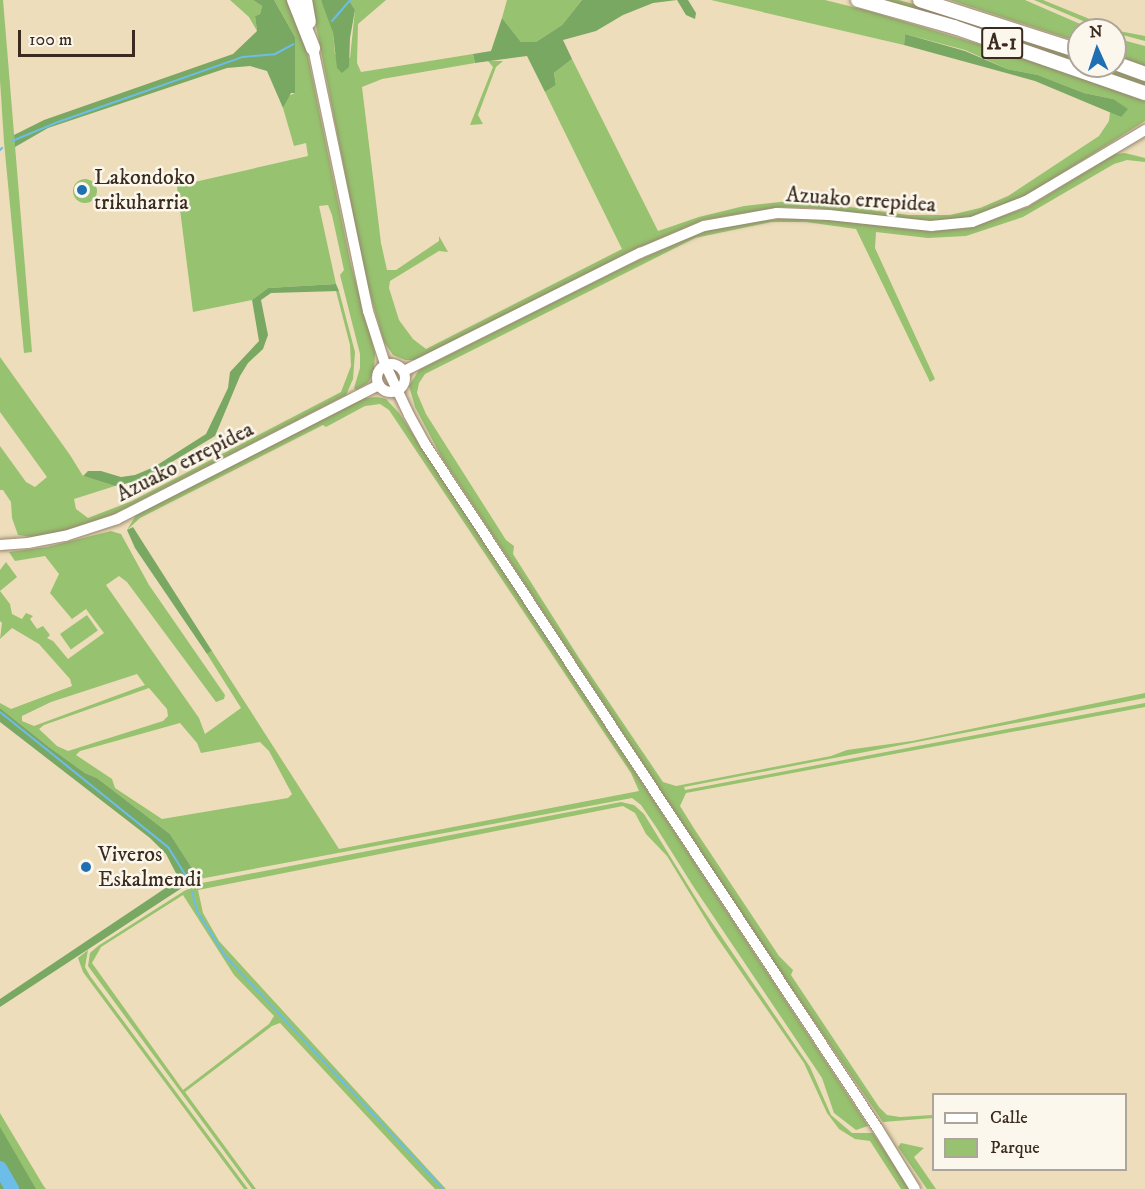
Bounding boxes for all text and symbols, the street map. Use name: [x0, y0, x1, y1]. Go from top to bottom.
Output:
scale bar: [21, 18, 138, 56]
north arrow: [1067, 18, 1127, 78]
text: N: [1089, 22, 1103, 42]
road number: A-1: [981, 25, 1023, 61]
text: 100 m: [29, 29, 72, 51]
place label: Lakondoko trikuharria: [94, 164, 195, 216]
street label: Azuako errepidea: [785, 182, 937, 218]
marker: Lakondoko trikuharria: [75, 183, 89, 197]
street label: Azuako errepidea: [112, 416, 258, 508]
place label: Viveros Eskalmendi: [98, 841, 201, 892]
marker: Viveros Eskalmendi: [79, 860, 93, 874]
legend: [932, 1093, 1127, 1171]
text: Calle: [990, 1107, 1028, 1129]
text: Parque: [990, 1137, 1040, 1159]

